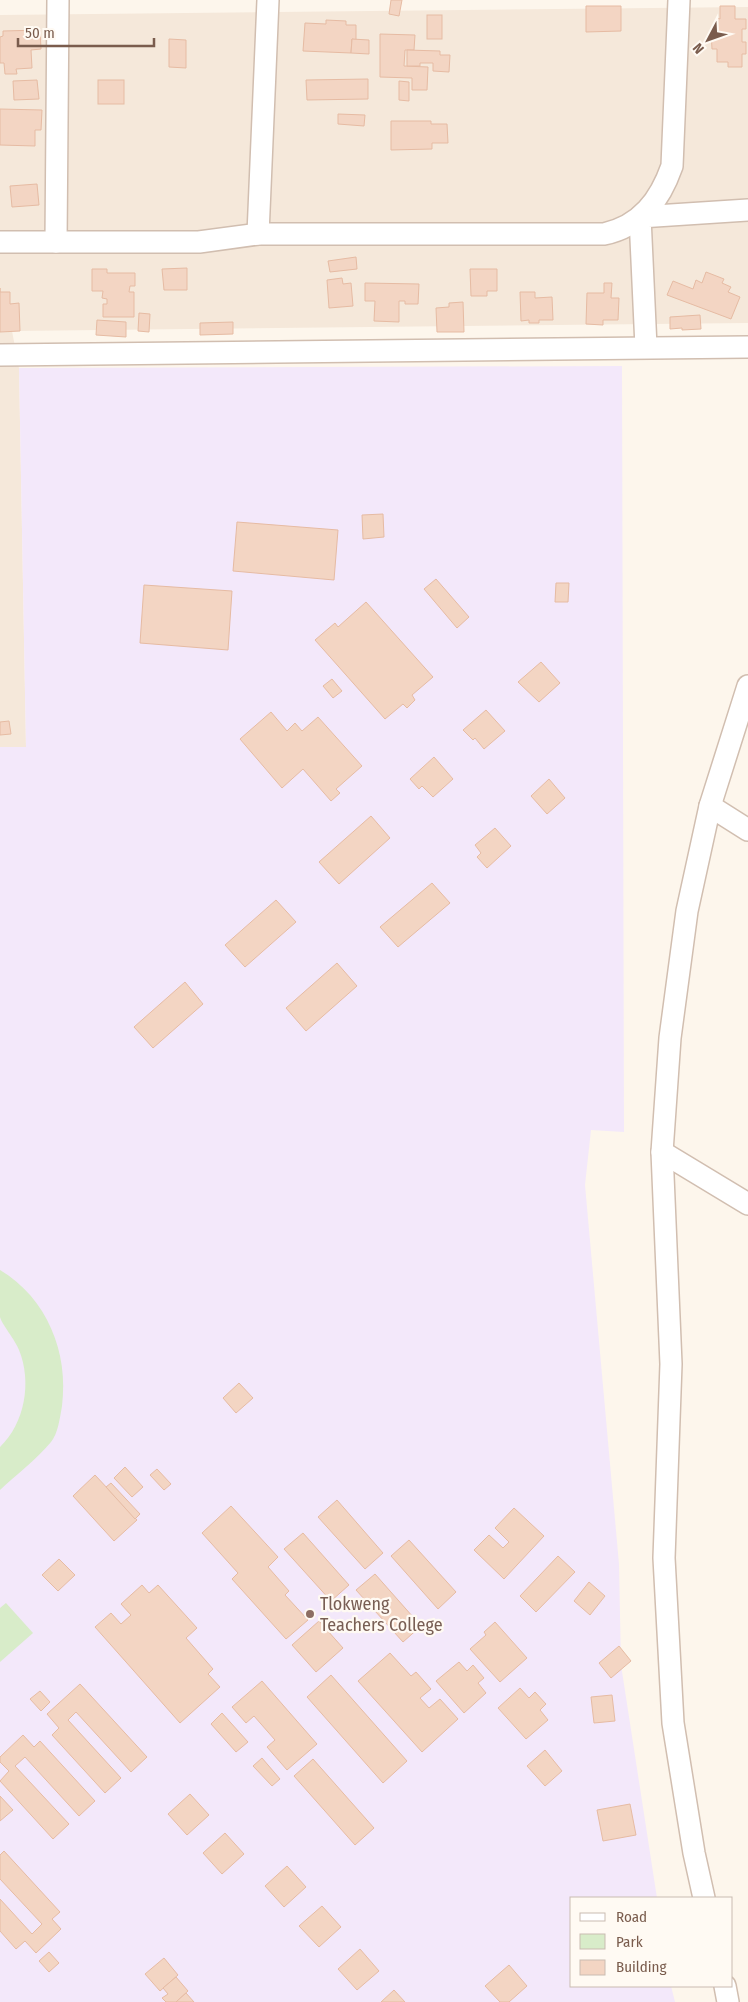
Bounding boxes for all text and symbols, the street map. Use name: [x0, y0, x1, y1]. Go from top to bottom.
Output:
scale bar: [18, 15, 154, 47]
north arrow: [683, 15, 733, 65]
text: 50 m: [25, 24, 55, 42]
text: N: [689, 39, 708, 57]
place label: Tlokweng Teachers College: [320, 1593, 443, 1636]
marker: Tlokweng Teachers College: [304, 1608, 316, 1620]
legend: [570, 1897, 733, 1987]
text: Road: [616, 1908, 647, 1926]
text: Park: [616, 1933, 643, 1951]
text: Building: [616, 1958, 667, 1976]

